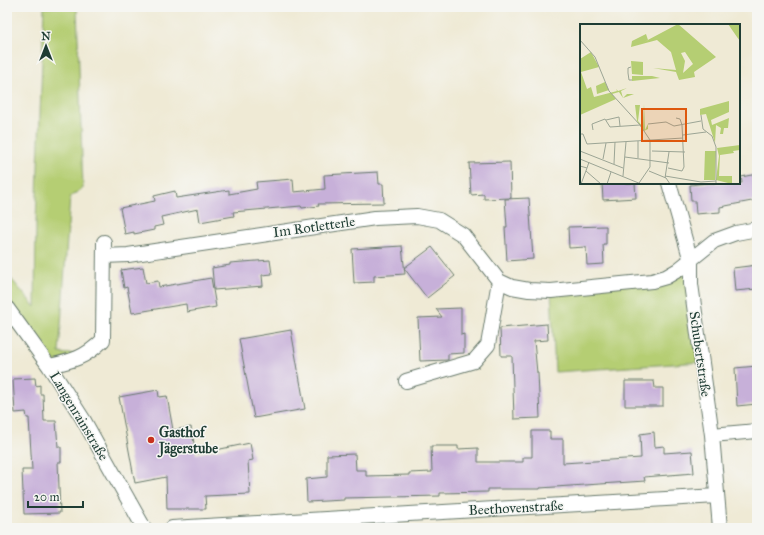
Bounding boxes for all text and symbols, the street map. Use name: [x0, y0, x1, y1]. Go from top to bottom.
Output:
inset map: [580, 24, 740, 184]
north arrow: [26, 26, 66, 66]
text: N: [41, 30, 51, 43]
street label: Im Rotletterle: [272, 213, 356, 241]
street label: Schubertstraße: [686, 310, 714, 398]
street label: Langenrainstraße: [46, 368, 112, 464]
place label: Gasthof Jägerstube: [157, 424, 218, 458]
marker: Gasthof Jägerstube: [146, 435, 156, 445]
scale bar: [28, 483, 83, 509]
text: 20 m: [34, 490, 60, 504]
street label: Beethovenstraße: [468, 497, 564, 519]

